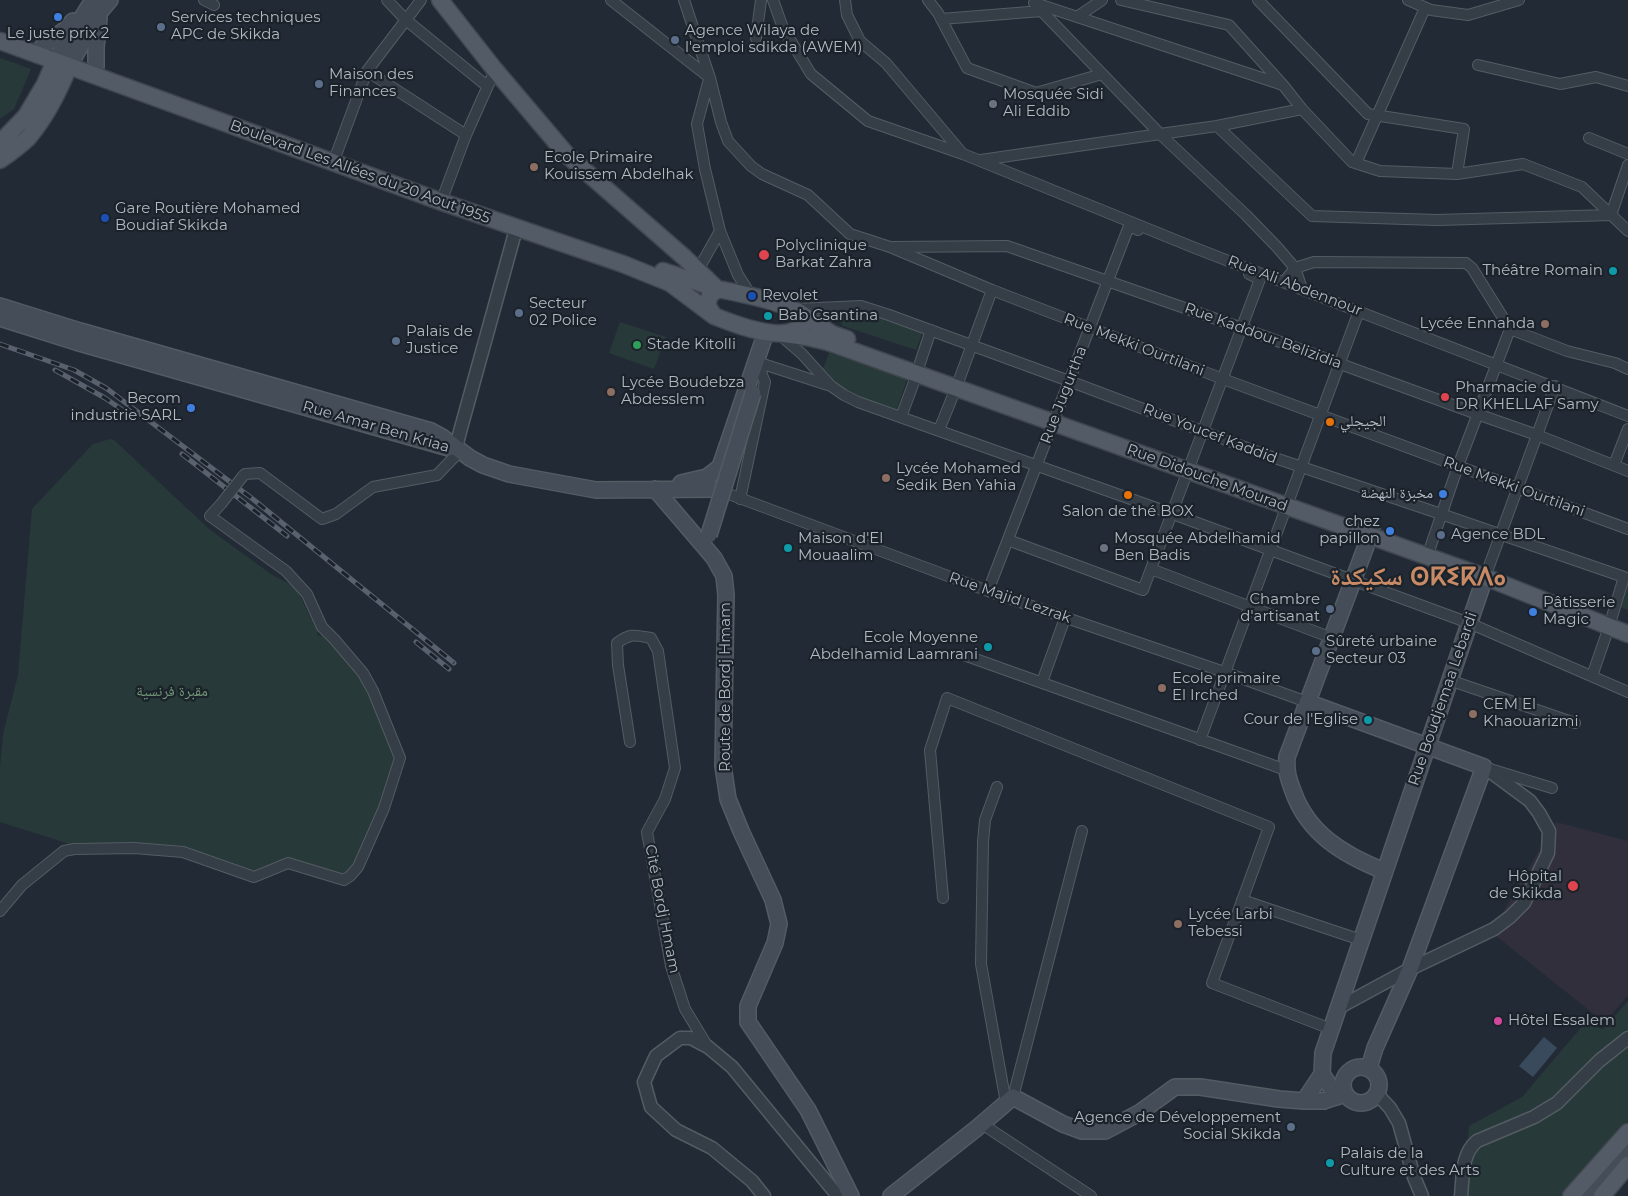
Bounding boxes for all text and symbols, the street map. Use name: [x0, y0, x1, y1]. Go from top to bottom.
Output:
place label: Services techniques APC de Skikda: [171, 9, 320, 44]
marker: Le juste prix 2: [52, 11, 64, 23]
marker: Services techniques APC de Skikda: [155, 21, 167, 33]
place label: Agence Wilaya de l'emploi sdikda (AWEM): [685, 22, 862, 57]
place label: Le juste prix 2: [7, 25, 109, 43]
marker: Agence Wilaya de l'emploi sdikda (AWEM): [669, 34, 681, 46]
place label: Maison des Finances: [329, 66, 414, 101]
marker: Maison des Finances: [313, 78, 325, 90]
place label: Mosquée Sidi Ali Eddib: [1003, 86, 1104, 121]
marker: Mosquée Sidi Ali Eddib: [987, 98, 999, 110]
street label: Boulevard Les Allées du 20 Aout 1955: [227, 116, 493, 228]
place label: Ecole Primaire Kouissem Abdelhak: [544, 149, 694, 184]
marker: Ecole Primaire Kouissem Abdelhak: [528, 161, 540, 173]
place label: Gare Routière Mohamed Boudiaf Skikda: [115, 200, 300, 235]
marker: Gare Routière Mohamed Boudiaf Skikda: [99, 212, 111, 224]
place label: Polyclinique Barkat Zahra: [775, 237, 872, 272]
marker: Polyclinique Barkat Zahra: [757, 248, 771, 262]
street label: Rue Ali Abdennour: [1225, 252, 1365, 320]
place label: Théâtre Romain: [1482, 262, 1603, 280]
marker: Théâtre Romain: [1607, 265, 1619, 277]
place label: Revolet: [762, 287, 818, 305]
marker: Revolet: [746, 290, 758, 302]
place label: Secteur 02 Police: [529, 295, 597, 330]
street label: Rue Kaddour Belizidia: [1182, 299, 1344, 373]
marker: Secteur 02 Police: [513, 307, 525, 319]
place label: Bab Csantina: [778, 307, 878, 325]
marker: Bab Csantina: [762, 310, 774, 322]
street label: Rue Mekki Ourtilani: [1061, 310, 1207, 380]
place label: Lycée Ennahda: [1420, 315, 1535, 333]
marker: Lycée Ennahda: [1539, 318, 1551, 330]
place label: Palais de Justice: [406, 323, 473, 358]
marker: Palais de Justice: [390, 335, 402, 347]
place label: Stade Kitolli: [647, 336, 736, 354]
marker: Stade Kitolli: [631, 339, 643, 351]
street label: Rue Jugurtha: [1037, 344, 1091, 446]
place label: Lycée Boudebza Abdesslem: [621, 374, 745, 409]
place label: Pharmacie du DR KHELLAF Samy: [1455, 379, 1599, 414]
marker: Lycée Boudebza Abdesslem: [605, 386, 617, 398]
place label: Becom industrie SARL: [71, 390, 181, 425]
marker: Pharmacie du DR KHELLAF Samy: [1439, 391, 1451, 403]
street label: Rue Amar Ben Kriaa: [300, 397, 452, 457]
street label: Rue Youcef Kaddid: [1140, 400, 1280, 468]
marker: Becom industrie SARL: [185, 402, 197, 414]
place label: الجيجلي: [1340, 413, 1386, 431]
marker: الجيجلي: [1324, 416, 1336, 428]
street label: Rue Didouche Mourad: [1124, 441, 1290, 515]
street label: Rue Mekki Ourtilani: [1441, 453, 1587, 521]
place label: Lycée Mohamed Sedik Ben Yahia: [896, 460, 1021, 495]
marker: Lycée Mohamed Sedik Ben Yahia: [880, 472, 892, 484]
place label: مخبزة النهضة: [1360, 485, 1433, 503]
marker: مخبزة النهضة: [1437, 488, 1449, 500]
marker: Salon de thé BOX: [1122, 489, 1134, 501]
place label: Salon de thé BOX: [1062, 503, 1194, 521]
place label: chez papillon: [1319, 513, 1380, 548]
marker: chez papillon: [1384, 525, 1396, 537]
place label: Agence BDL: [1451, 526, 1545, 544]
marker: Agence BDL: [1435, 529, 1447, 541]
place label: Maison d'El Mouaalim: [798, 530, 883, 565]
place label: Mosquée Abdelhamid Ben Badis: [1114, 530, 1281, 565]
marker: Maison d'El Mouaalim: [782, 542, 794, 554]
marker: Mosquée Abdelhamid Ben Badis: [1098, 542, 1110, 554]
district label: سكيكدة ⵙⴽⵉⴽⴷⴰ: [1330, 563, 1506, 593]
street label: Rue Majid Lezrak: [947, 569, 1073, 627]
place label: Chambre d'artisanat: [1240, 591, 1320, 626]
place label: Pâtisserie Magic: [1543, 594, 1615, 629]
street label: Route de Bordj Hmam: [717, 602, 735, 772]
marker: Chambre d'artisanat: [1324, 603, 1336, 615]
marker: Pâtisserie Magic: [1527, 606, 1539, 618]
street label: Rue Boudjemaa Lebardi: [1405, 610, 1481, 788]
place label: Ecole Moyenne Abdelhamid Laamrani: [810, 629, 978, 664]
place label: Sûreté urbaine Secteur 03: [1326, 633, 1437, 668]
marker: Ecole Moyenne Abdelhamid Laamrani: [982, 641, 994, 653]
marker: Sûreté urbaine Secteur 03: [1310, 645, 1322, 657]
place label: Ecole primaire El Irched: [1172, 670, 1280, 705]
marker: Ecole primaire El Irched: [1156, 682, 1168, 694]
park label: مقبرة فرنسية: [136, 683, 208, 701]
place label: CEM El Khaouarizmi: [1483, 696, 1579, 731]
marker: CEM El Khaouarizmi: [1467, 708, 1479, 720]
place label: Cour de l'Eglise: [1243, 711, 1358, 729]
marker: Cour de l'Eglise: [1362, 714, 1374, 726]
street label: Cité Bordj Hmam: [641, 843, 683, 975]
place label: Hôpital de Skikda: [1489, 868, 1562, 903]
marker: Hôpital de Skikda: [1566, 879, 1580, 893]
place label: Lycée Larbi Tebessi: [1188, 906, 1273, 941]
marker: Lycée Larbi Tebessi: [1172, 918, 1184, 930]
place label: Hôtel Essalem: [1508, 1012, 1615, 1030]
marker: Hôtel Essalem: [1492, 1015, 1504, 1027]
place label: Agence de Développement Social Skikda: [1074, 1109, 1281, 1144]
marker: Agence de Développement Social Skikda: [1285, 1121, 1297, 1133]
place label: Palais de la Culture et des Arts: [1340, 1145, 1479, 1180]
marker: Palais de la Culture et des Arts: [1324, 1157, 1336, 1169]

